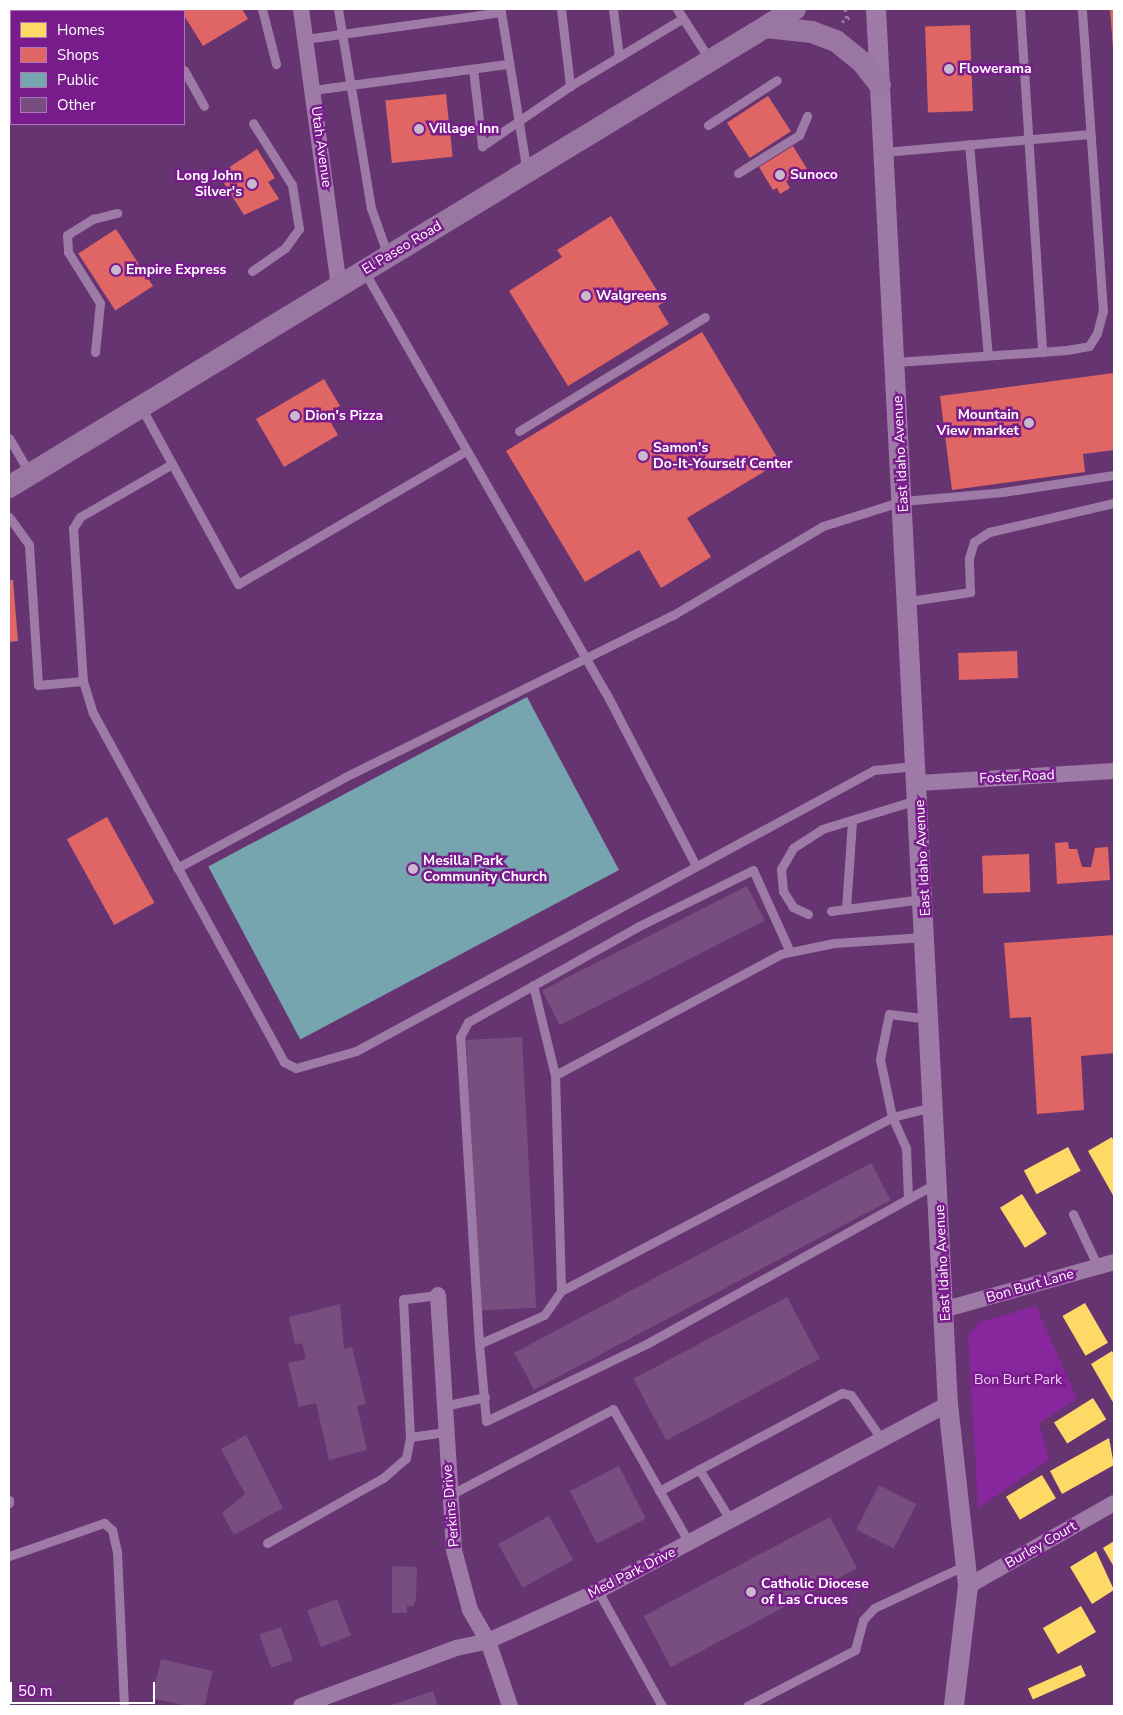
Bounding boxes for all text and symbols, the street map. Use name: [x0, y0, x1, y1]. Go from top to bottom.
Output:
legend: [10, 10, 185, 125]
text: Homes: [57, 20, 105, 40]
text: Shops: [57, 45, 99, 65]
place label: Flowerama: [959, 61, 1032, 77]
marker: Flowerama: [943, 63, 955, 75]
text: Public: [57, 70, 98, 90]
text: Other: [57, 95, 96, 115]
street label: Utah Avenue: [307, 105, 335, 189]
place label: Village Inn: [429, 121, 499, 137]
marker: Village Inn: [413, 123, 425, 135]
place label: Sunoco: [790, 167, 838, 183]
place label: Long John Silver's: [176, 168, 242, 200]
marker: Sunoco: [774, 169, 786, 181]
marker: Long John Silver's: [246, 178, 258, 190]
street label: El Paseo Road: [359, 218, 445, 278]
place label: Empire Express: [126, 262, 226, 278]
marker: Empire Express: [110, 264, 122, 276]
place label: Walgreens: [596, 288, 667, 304]
marker: Walgreens: [580, 290, 592, 302]
street label: East Idaho Avenue: [890, 395, 912, 513]
place label: Mountain View market: [937, 407, 1019, 440]
place label: Dion's Pizza: [305, 408, 383, 424]
marker: Dion's Pizza: [289, 410, 301, 422]
marker: Mountain View market: [1023, 417, 1035, 429]
place label: Samon's Do-It-Yourself Center: [653, 440, 792, 472]
marker: Samon's Do-It-Yourself Center: [637, 450, 649, 462]
street label: Foster Road: [979, 767, 1055, 787]
street label: East Idaho Avenue: [912, 799, 934, 917]
place label: Mesilla Park Community Church: [423, 853, 547, 886]
marker: Mesilla Park Community Church: [407, 863, 419, 875]
street label: East Idaho Avenue: [932, 1204, 954, 1322]
street label: Bon Burt Lane: [984, 1265, 1076, 1307]
park label: Bon Burt Park: [974, 1372, 1062, 1388]
street label: Perkins Drive: [439, 1464, 463, 1548]
street label: Burley Court: [1002, 1518, 1080, 1572]
street label: Med Park Drive: [585, 1544, 679, 1602]
place label: Catholic Diocese of Las Cruces: [761, 1576, 869, 1608]
marker: Catholic Diocese of Las Cruces: [745, 1586, 757, 1598]
scale bar: [12, 1672, 158, 1704]
text: 50 m: [18, 1681, 53, 1701]

